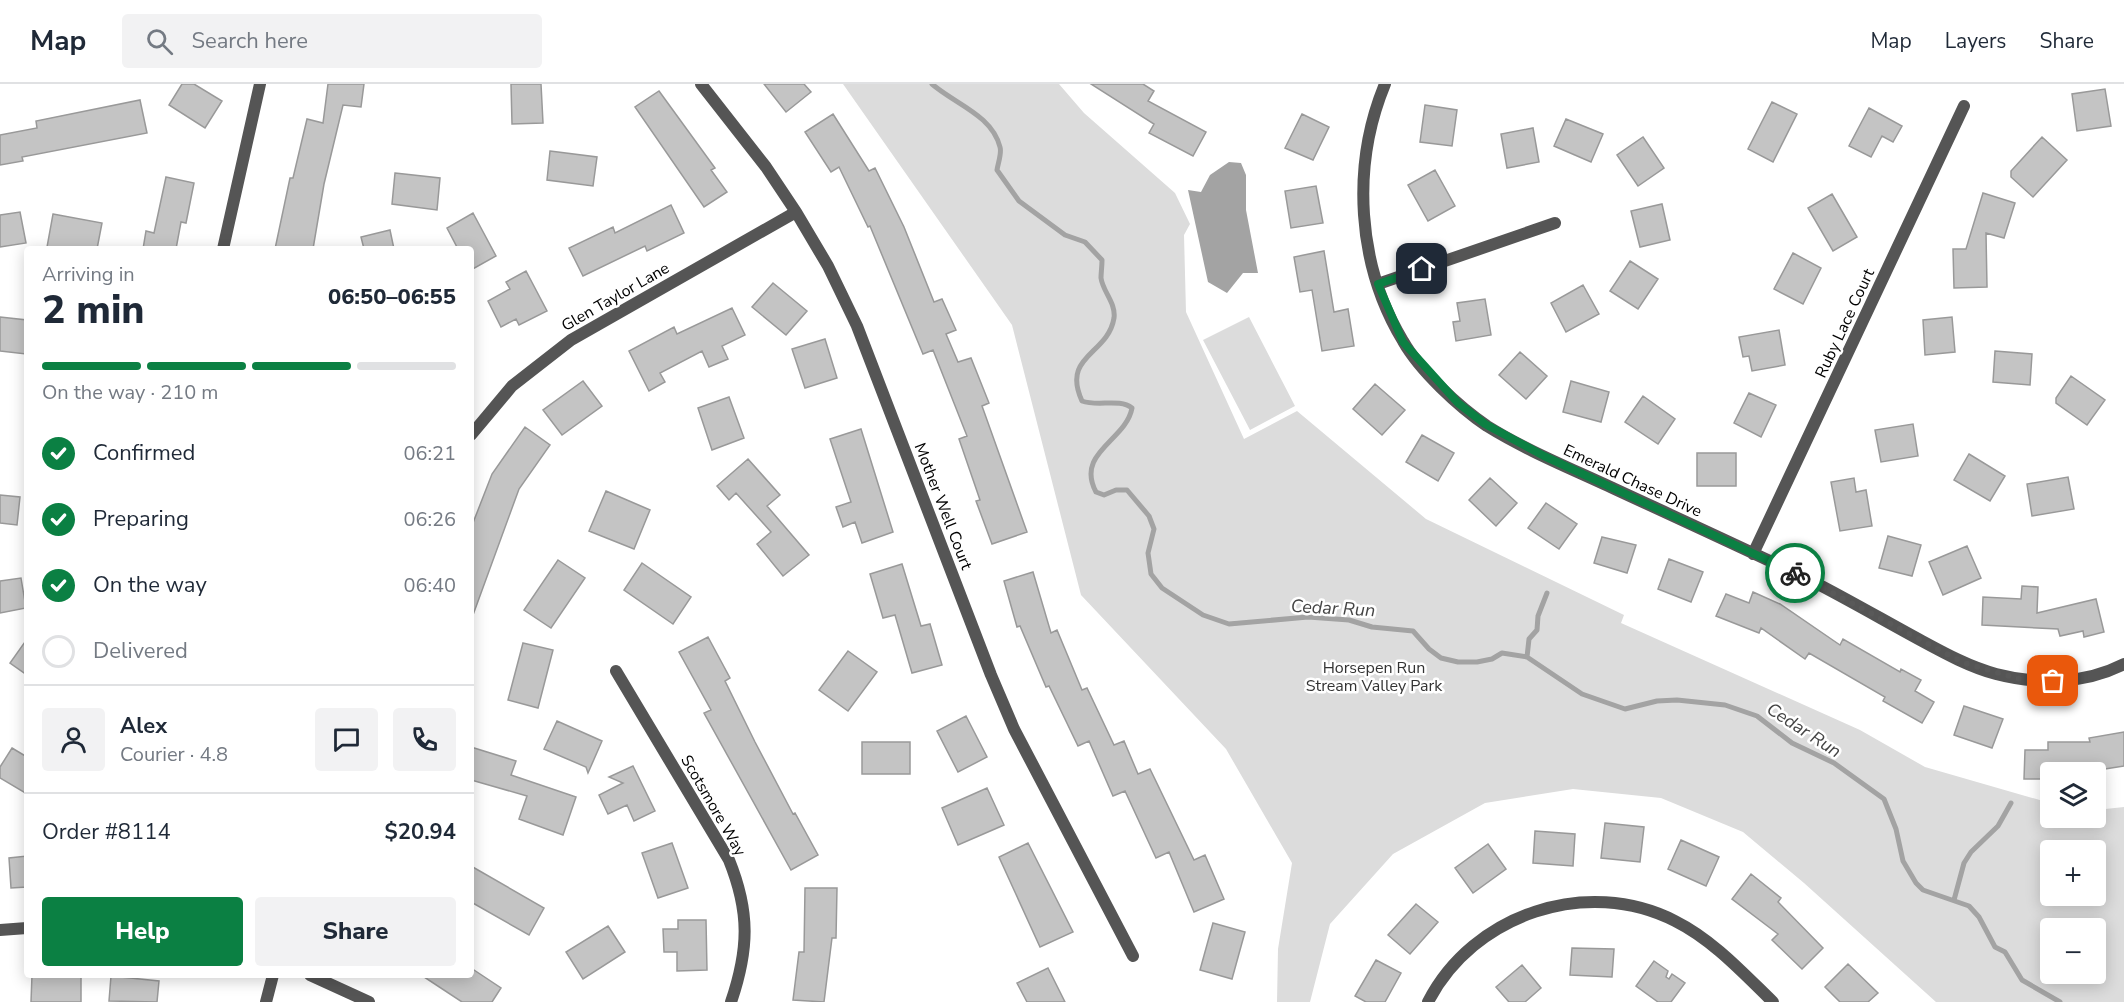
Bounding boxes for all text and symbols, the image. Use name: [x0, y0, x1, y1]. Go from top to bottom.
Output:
search box: [122, 14, 542, 68]
text: Map: [30, 22, 86, 60]
icon: search: [143, 25, 176, 58]
text: Search here: [191, 26, 308, 56]
text: Map: [1870, 27, 1912, 55]
text: Layers: [1945, 27, 2006, 55]
text: Share: [2039, 27, 2094, 55]
pin: [1396, 243, 1447, 294]
icon: home: [1405, 252, 1438, 285]
street label: Glen Taylor Lane: [558, 257, 673, 337]
text: Arriving in: [42, 261, 135, 288]
street label: Ruby Lace Court: [1810, 265, 1880, 382]
text: 06:50–06:55: [328, 282, 456, 312]
text: 2 min: [42, 284, 145, 337]
text: On the way · 210 m: [42, 379, 218, 406]
icon: check: [42, 437, 75, 470]
text: Confirmed: [93, 438, 195, 468]
street label: Emerald Chase Drive: [1560, 439, 1705, 523]
text: 06:21: [403, 440, 456, 467]
street label: Mother Well Court: [909, 440, 978, 573]
icon: check: [42, 503, 75, 536]
text: Preparing: [93, 504, 189, 534]
text: 06:26: [403, 506, 456, 533]
courier: [1765, 543, 1825, 603]
icon: bike: [1779, 557, 1812, 590]
icon: check: [42, 569, 75, 602]
text: On the way: [93, 570, 207, 600]
text: 06:40: [403, 572, 456, 599]
water label: Cedar Run: [1290, 594, 1376, 622]
text: Delivered: [93, 636, 188, 666]
pin: [2027, 655, 2078, 706]
park label: Horsepen Run Stream Valley Park: [1306, 657, 1443, 697]
icon: bag: [2036, 664, 2069, 697]
water label: Cedar Run: [1762, 697, 1846, 763]
button: person: [42, 708, 105, 771]
button: chat: [315, 708, 378, 771]
button: phone: [393, 708, 456, 771]
text: Alex: [120, 711, 167, 741]
text: Courier · 4.8: [120, 741, 228, 768]
street label: Scotsmore Way: [675, 751, 751, 861]
map controls: [2040, 762, 2106, 984]
button: layers: [2040, 762, 2106, 828]
text: Order #8114: [42, 817, 171, 847]
text: $20.94: [385, 817, 456, 847]
button: +: [2040, 840, 2106, 906]
button: Help: [42, 897, 243, 966]
button: Share: [255, 897, 456, 966]
button: −: [2040, 918, 2106, 984]

